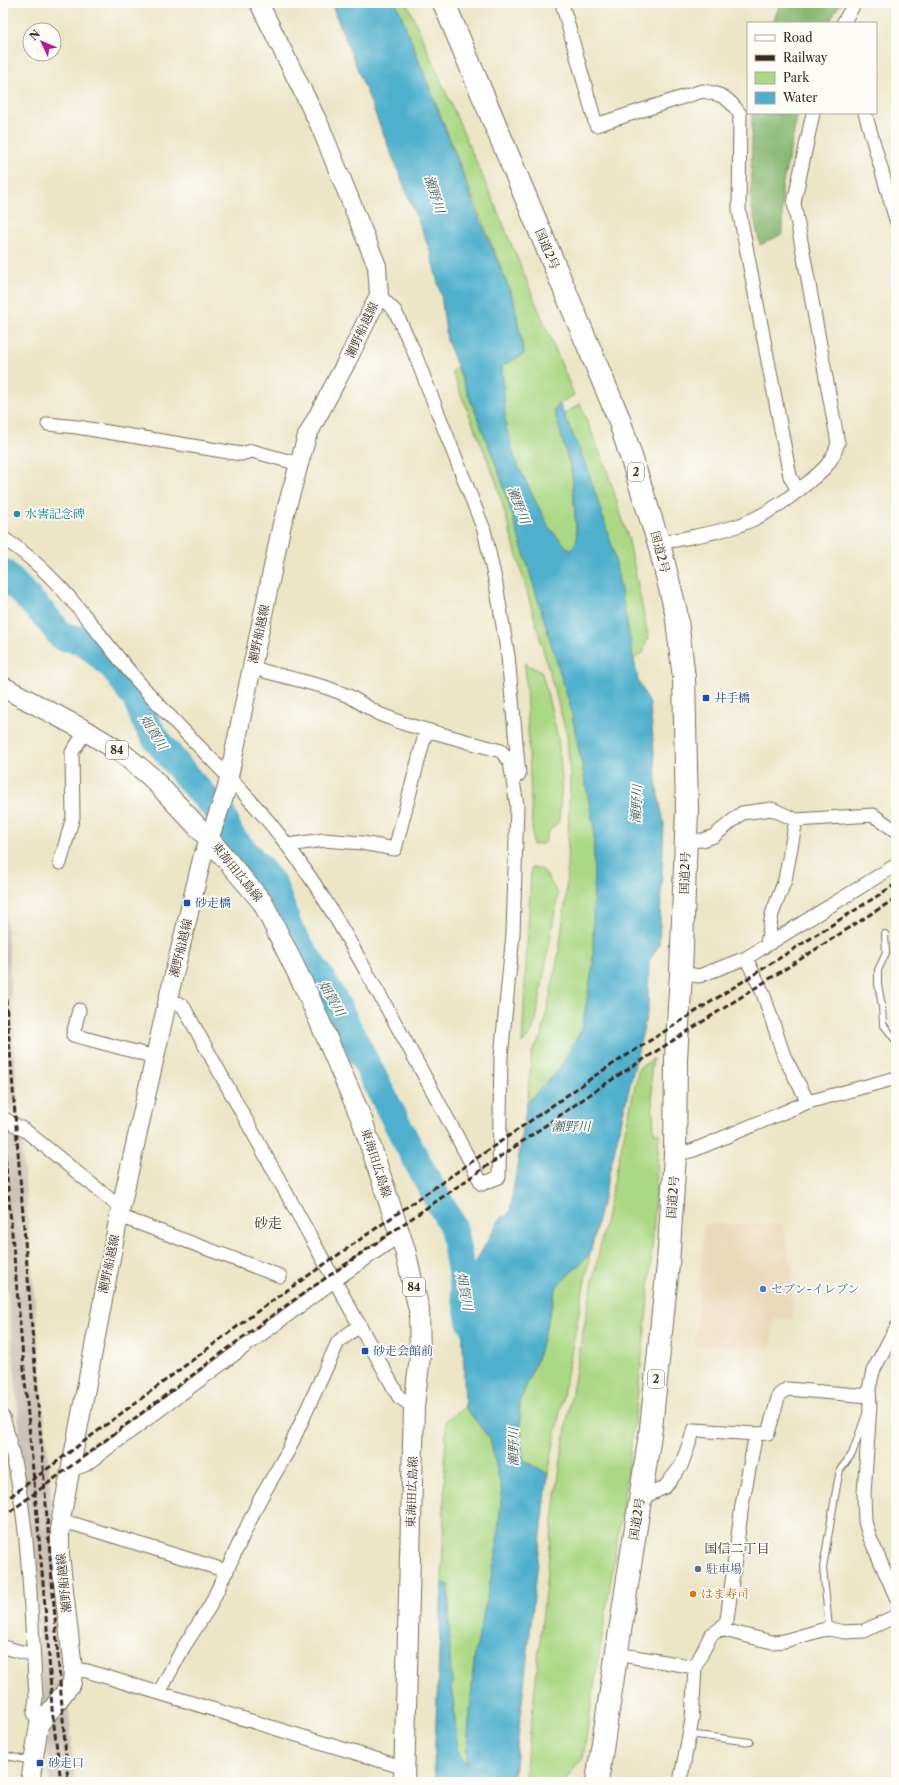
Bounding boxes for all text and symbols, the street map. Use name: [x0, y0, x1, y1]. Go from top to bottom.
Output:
north arrow: [22, 22, 62, 62]
legend: [747, 22, 877, 114]
text: N: [26, 26, 43, 43]
text: Road: [783, 30, 813, 45]
text: Railway: [783, 50, 828, 65]
text: Park: [783, 70, 810, 85]
text: Water: [782, 90, 817, 105]
water label: 瀬野川: [421, 173, 449, 217]
street label: 国道2号: [532, 226, 563, 271]
street label: 瀬野船越線: [342, 299, 381, 360]
road number: 2: [628, 463, 644, 481]
water label: 瀬野川: [505, 484, 534, 528]
place label: 水害記念碑: [25, 506, 85, 521]
marker: 水害記念碑: [12, 509, 22, 519]
street label: 国道2号: [648, 529, 673, 575]
street label: 瀬野船越線: [245, 603, 272, 665]
place label: 井手橋: [714, 690, 750, 705]
marker: 井手橋: [701, 693, 711, 703]
water label: 畑賀川: [137, 711, 172, 754]
road number: 84: [106, 741, 128, 759]
water label: 瀬野川: [627, 782, 645, 824]
street label: 東海田広島線: [209, 839, 266, 904]
street label: 国道2号: [676, 851, 693, 895]
place label: 砂走橋: [195, 895, 231, 910]
marker: 砂走橋: [182, 898, 192, 908]
street label: 瀬野船越線: [166, 917, 195, 979]
water label: 畑賀川: [315, 977, 350, 1021]
water label: 瀬野川: [551, 1118, 592, 1134]
street label: 東海田広島線: [358, 1126, 395, 1199]
street label: 国道2号: [664, 1175, 681, 1219]
district label: 砂走: [254, 1214, 282, 1232]
street label: 瀬野船越線: [95, 1233, 122, 1295]
water label: 畑賀川: [454, 1270, 477, 1314]
road number: 84: [403, 1278, 425, 1296]
place label: セブン-イレブン: [771, 1281, 860, 1296]
marker: セブン-イレブン: [758, 1284, 768, 1294]
place label: 砂走会館前: [373, 1343, 433, 1358]
marker: 砂走会館前: [360, 1346, 370, 1356]
road number: 2: [648, 1370, 664, 1388]
water label: 瀬野川: [505, 1426, 521, 1467]
street label: 東海田広島線: [403, 1456, 420, 1528]
street label: 国道2号: [626, 1497, 647, 1541]
district label: 国信二丁目: [704, 1540, 770, 1556]
street label: 瀬野船越線: [53, 1552, 74, 1614]
place label: 駐車場: [706, 1561, 742, 1576]
marker: 駐車場: [693, 1564, 703, 1574]
place label: はま寿司: [701, 1586, 749, 1601]
marker: はま寿司: [688, 1589, 698, 1599]
place label: 砂走口: [48, 1755, 84, 1770]
marker: 砂走口: [35, 1758, 45, 1768]

